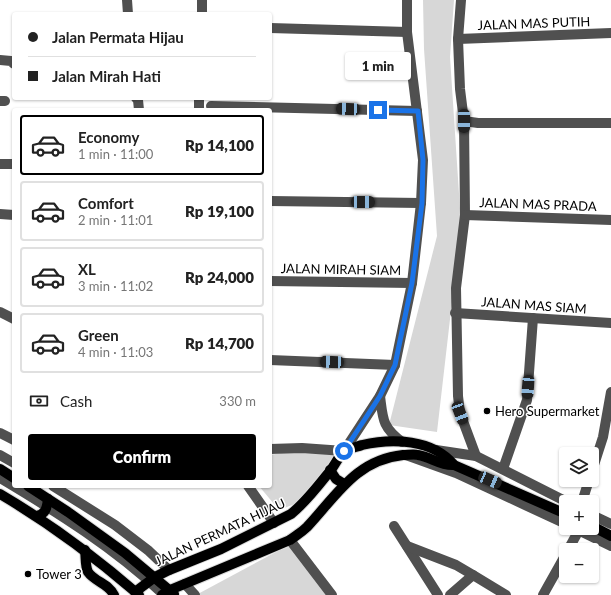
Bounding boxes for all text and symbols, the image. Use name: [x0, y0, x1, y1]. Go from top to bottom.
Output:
street label: JALAN MAS PUTIH: [477, 13, 591, 33]
text: Jalan Permata Hijau: [52, 28, 184, 46]
callout: 1 min: [345, 52, 411, 80]
text: 1 min: [362, 58, 394, 74]
text: Jalan Mirah Hati: [52, 67, 161, 85]
route end: [369, 101, 387, 119]
car: [336, 103, 360, 115]
car: [458, 109, 470, 133]
icon: car: [30, 127, 66, 163]
text: Economy: [78, 128, 139, 146]
text: Rp 14,100: [185, 136, 254, 154]
text: 1 min · 11:00: [78, 146, 153, 162]
icon: car: [30, 193, 66, 229]
text: Comfort: [78, 194, 134, 212]
street label: JALAN MAS PRADA: [479, 194, 597, 214]
car: [351, 196, 375, 208]
text: Rp 19,100: [185, 202, 254, 220]
text: 2 min · 11:01: [78, 212, 153, 228]
icon: car: [30, 259, 66, 295]
text: XL: [78, 260, 96, 278]
street label: JALAN MIRAH SIAM: [281, 260, 401, 278]
text: Rp 24,000: [185, 268, 254, 286]
text: 3 min · 11:02: [78, 278, 153, 294]
street label: JALAN MAS SIAM: [481, 293, 587, 317]
icon: car: [30, 325, 66, 361]
text: Green: [78, 326, 119, 344]
text: Rp 14,700: [185, 334, 254, 352]
text: 4 min · 11:03: [78, 344, 153, 360]
car: [320, 356, 344, 368]
car: [521, 375, 535, 399]
icon: cash: [28, 390, 50, 412]
text: Cash: [60, 392, 92, 410]
text: 330 m: [219, 393, 256, 409]
car: [450, 400, 470, 426]
place label: Hero Supermarket: [495, 403, 600, 419]
marker: Hero Supermarket: [482, 406, 492, 416]
button: Confirm: [28, 434, 256, 480]
route start: [335, 442, 353, 460]
map controls: [559, 447, 599, 583]
button: layers: [559, 447, 599, 487]
car: [477, 470, 503, 490]
street label: JALAN PERMATA HIJAU: [152, 495, 288, 569]
button: +: [559, 495, 599, 535]
button: −: [559, 543, 599, 583]
place label: Tower 3: [36, 566, 82, 582]
marker: Tower 3: [23, 569, 33, 579]

